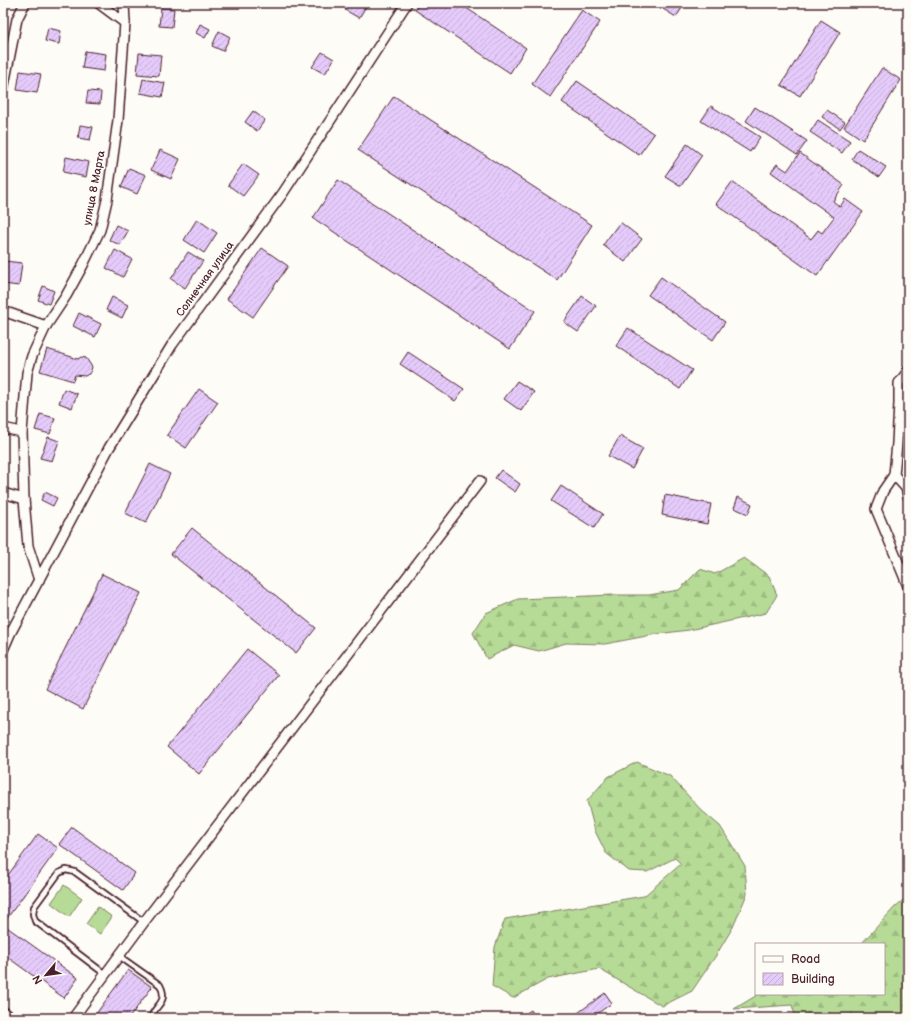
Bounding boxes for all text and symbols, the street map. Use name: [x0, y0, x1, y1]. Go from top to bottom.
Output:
street label: улица 8 Марта: [80, 149, 108, 226]
street label: Солнечная улица: [173, 239, 237, 319]
legend: [755, 943, 885, 995]
text: Road: [791, 952, 820, 967]
north arrow: [26, 955, 66, 995]
text: Building: [791, 972, 835, 987]
text: N: [30, 973, 45, 986]

